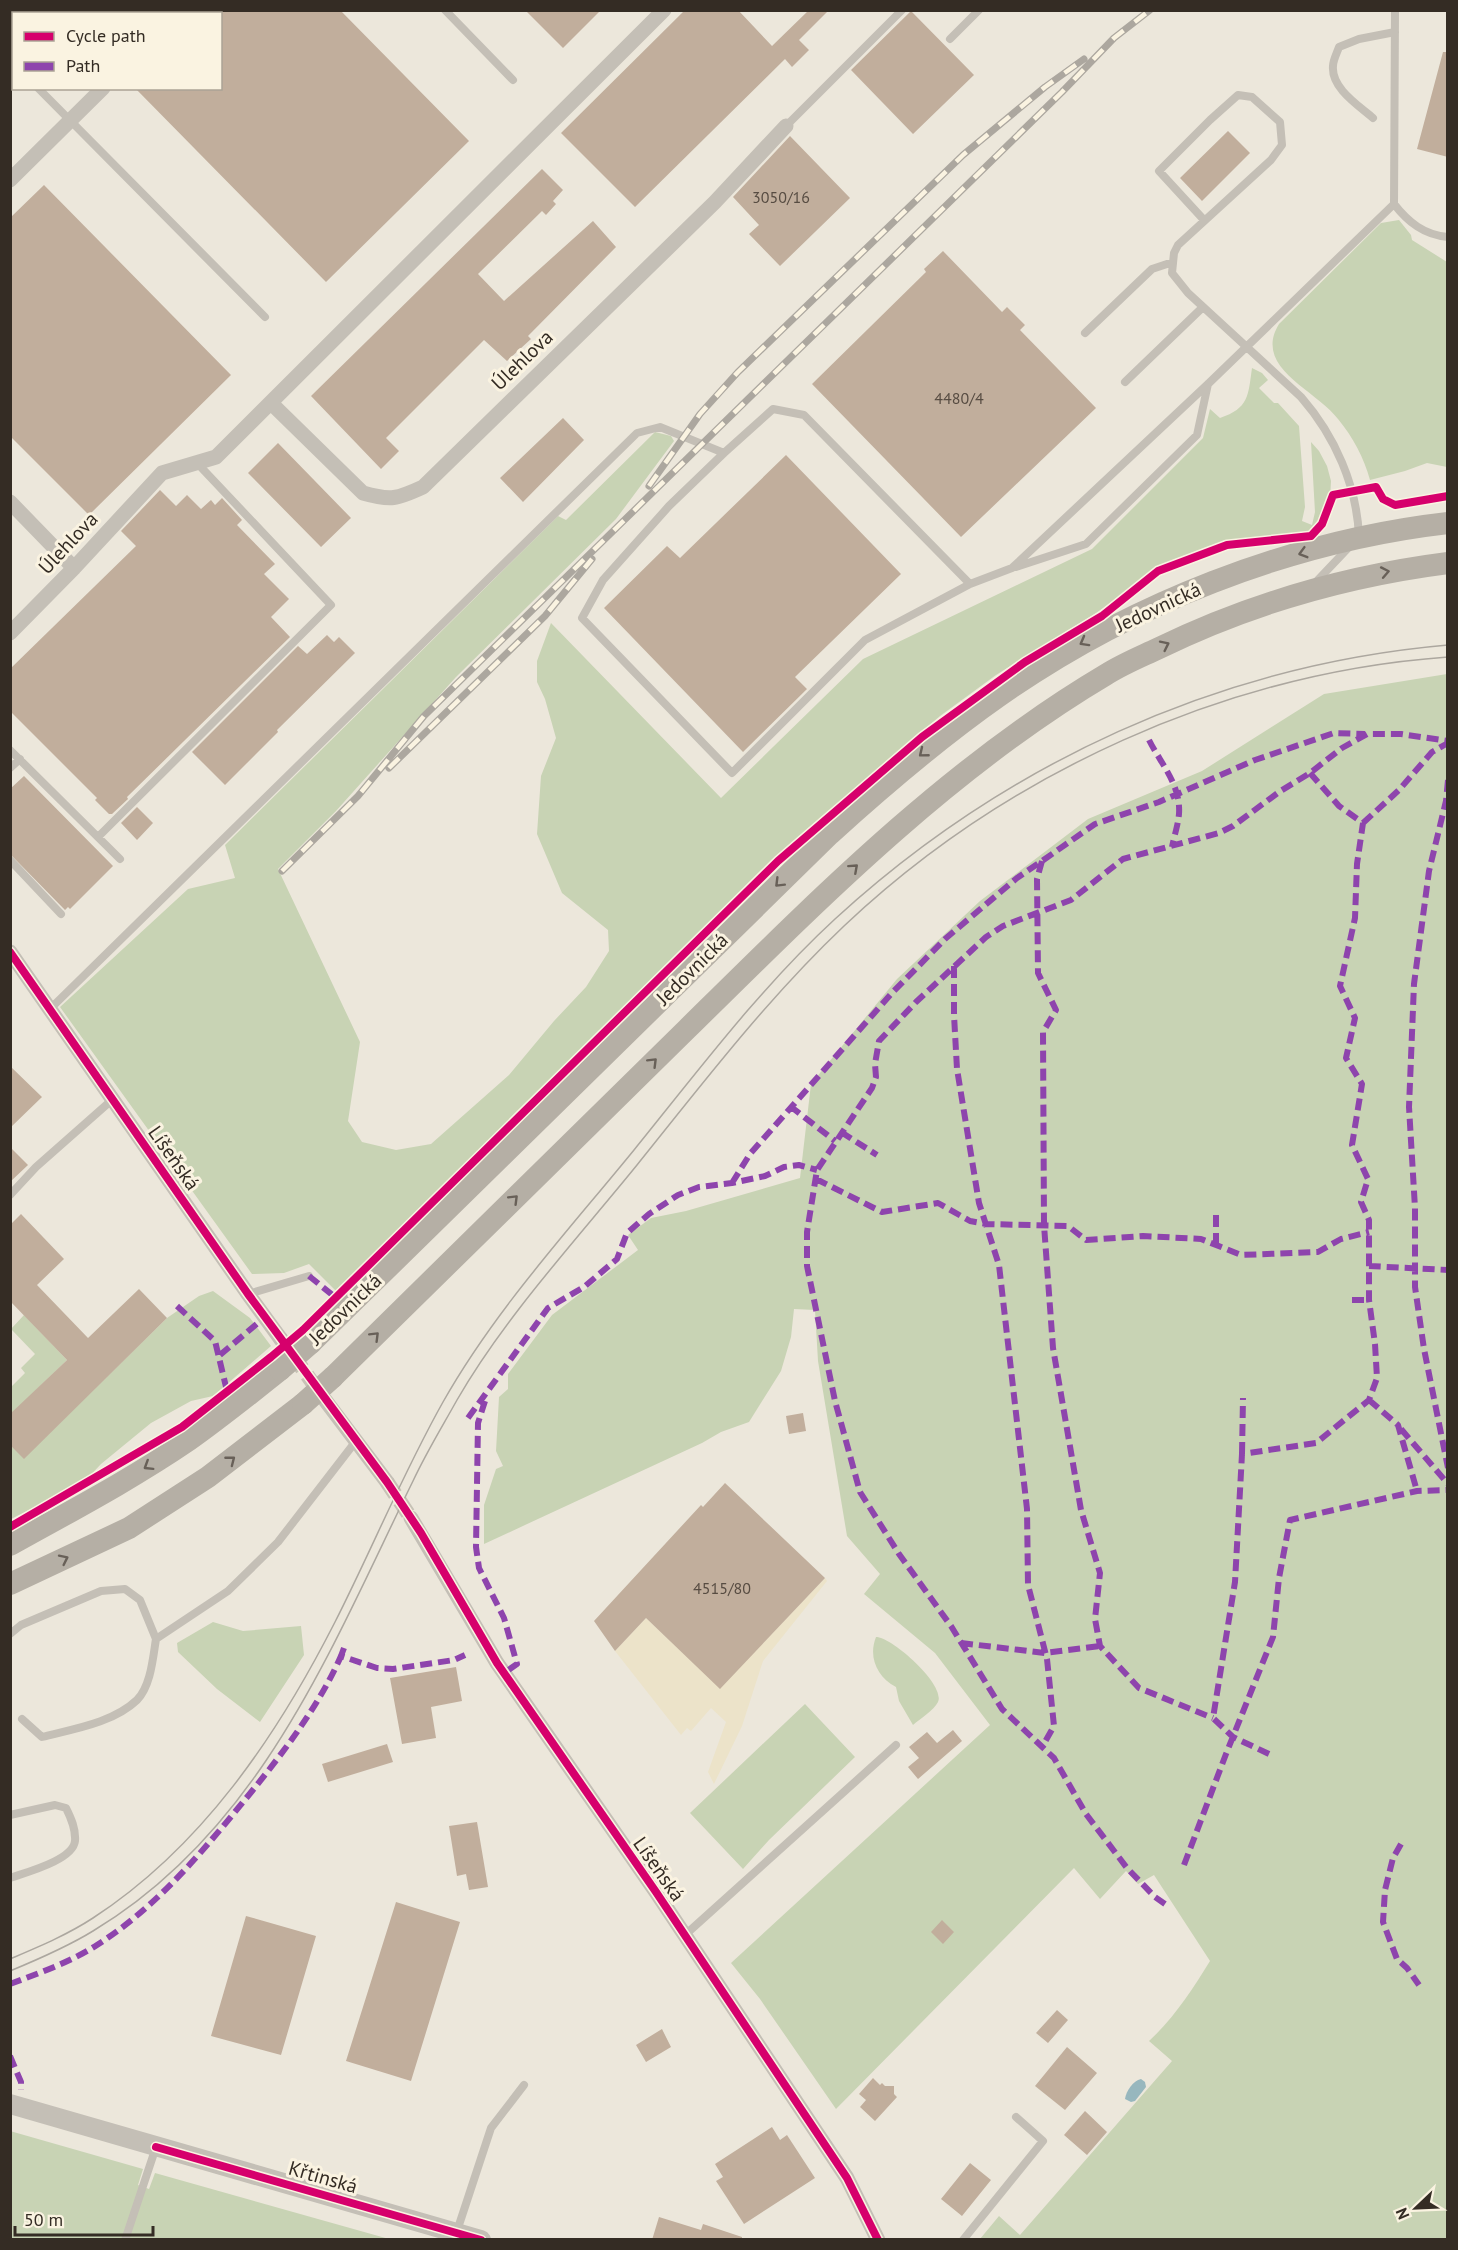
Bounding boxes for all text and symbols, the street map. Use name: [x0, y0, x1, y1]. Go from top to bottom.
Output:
legend: [12, 12, 222, 90]
text: Cycle path: [66, 24, 146, 47]
text: Path: [66, 54, 100, 77]
house number: 3050/16: [752, 187, 810, 207]
street label: Úlehlova: [486, 324, 558, 396]
house number: 4480/4: [934, 388, 984, 408]
street label: Úlehlova: [33, 506, 103, 580]
one-way arrow: [1298, 546, 1309, 558]
one-way arrow: [1380, 566, 1390, 579]
street label: Jedovnická: [1110, 576, 1205, 639]
one-way arrow: [1080, 635, 1090, 647]
one-way arrow: [1159, 640, 1170, 652]
one-way arrow: [919, 745, 930, 756]
one-way arrow: [847, 864, 858, 875]
one-way arrow: [775, 876, 786, 887]
street label: Jedovnická: [650, 927, 734, 1011]
one-way arrow: [646, 1059, 657, 1070]
street label: Líšeňská: [142, 1121, 206, 1195]
one-way arrow: [508, 1195, 518, 1206]
street label: Jedovnická: [302, 1268, 387, 1351]
one-way arrow: [368, 1332, 379, 1343]
one-way arrow: [224, 1456, 235, 1467]
one-way arrow: [144, 1459, 154, 1471]
one-way arrow: [57, 1554, 68, 1566]
house number: 4515/80: [693, 1578, 751, 1598]
street label: Líšeňská: [627, 1832, 691, 1906]
street label: Křtinská: [285, 2155, 361, 2199]
north arrow: [1386, 2178, 1446, 2238]
scale bar: [15, 2199, 153, 2237]
text: N: [1391, 2205, 1413, 2223]
text: 50 m: [24, 2208, 63, 2231]

